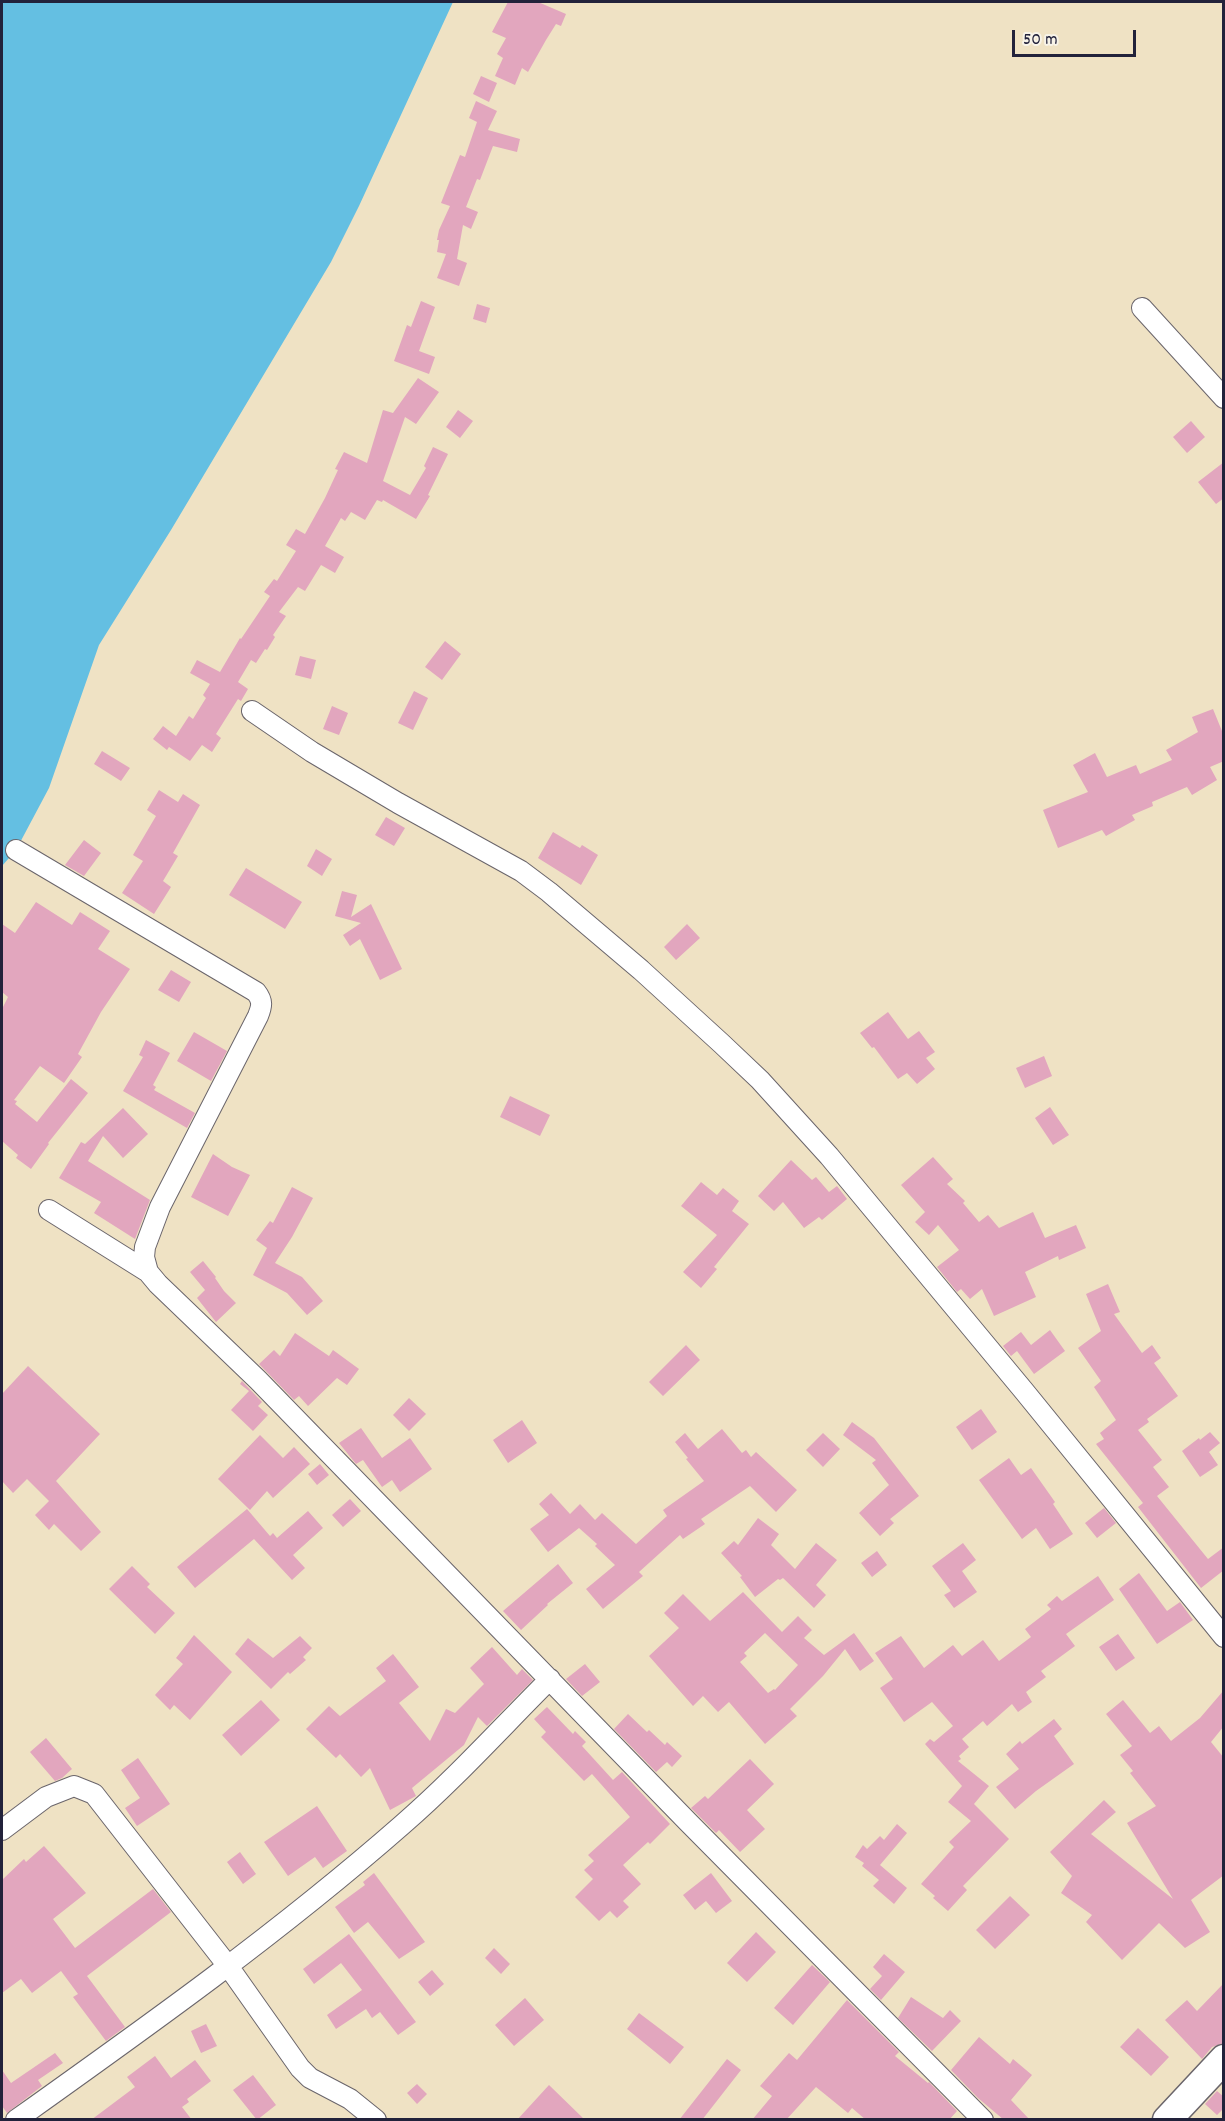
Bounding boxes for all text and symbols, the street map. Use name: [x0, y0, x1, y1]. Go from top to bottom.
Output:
scale bar: [1015, 18, 1140, 56]
text: 50 m: [1023, 28, 1058, 53]

